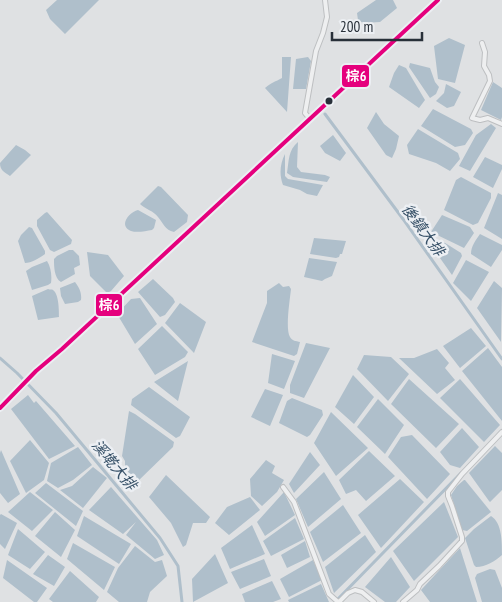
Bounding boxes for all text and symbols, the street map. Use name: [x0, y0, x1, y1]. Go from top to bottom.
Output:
scale bar: [332, 10, 422, 42]
text: 200 m: [340, 17, 373, 36]
line badge: 棕6: [341, 64, 370, 88]
text: 棕6: [346, 67, 367, 85]
unlabelled marker: [324, 96, 334, 106]
water label: 後鎮大排: [398, 200, 450, 261]
line badge: 棕6: [95, 293, 123, 317]
text: 棕6: [99, 296, 120, 314]
water label: 溪墘大排: [88, 436, 142, 495]

